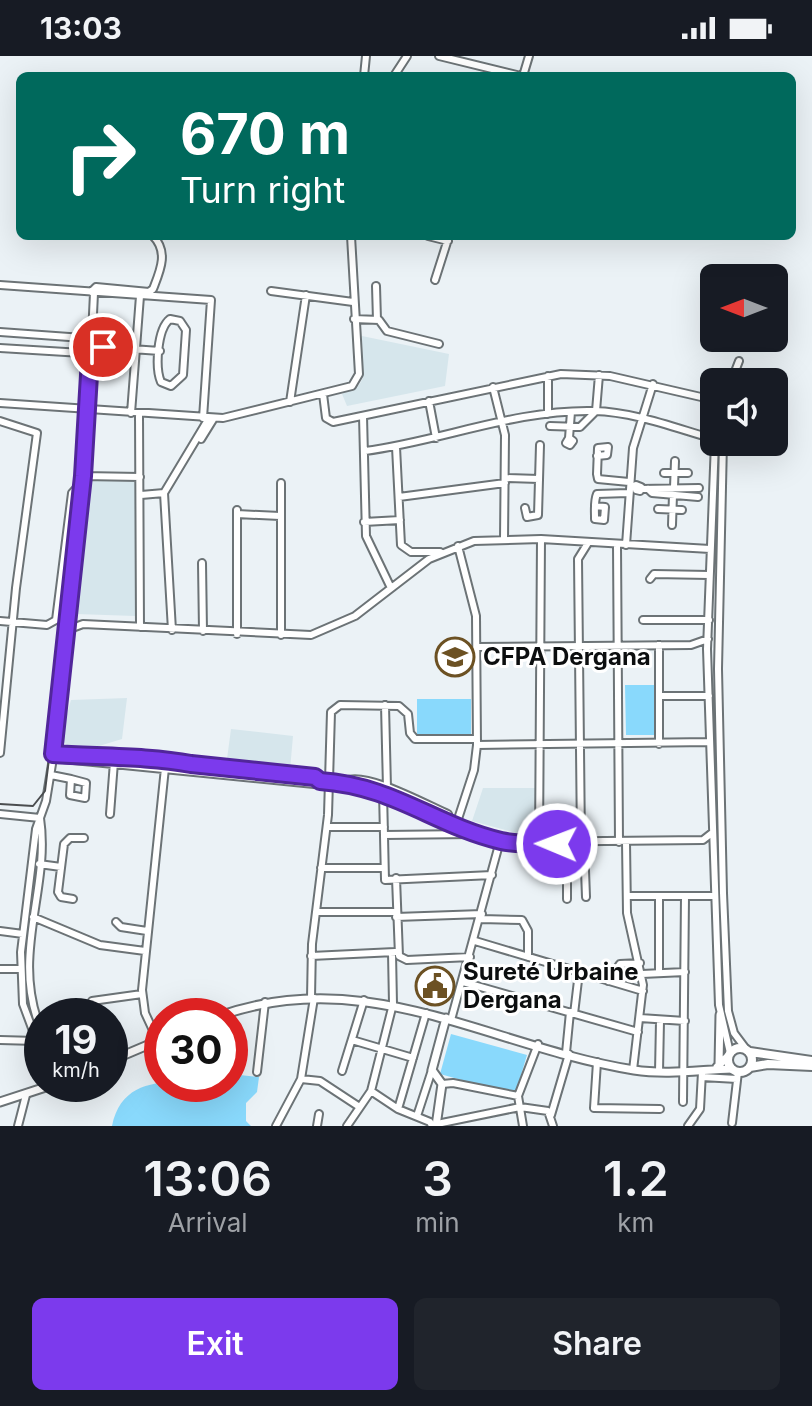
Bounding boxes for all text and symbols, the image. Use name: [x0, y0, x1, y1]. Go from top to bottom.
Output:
text: 13:03: [40, 10, 122, 46]
text: 670 m: [180, 100, 350, 168]
icon: right: [48, 104, 152, 208]
text: Turn right: [180, 168, 345, 212]
north arrow: [700, 264, 788, 352]
map controls: [700, 264, 788, 456]
pin: [69, 313, 137, 381]
icon: arrive: [81, 325, 125, 369]
button: sound: [700, 368, 788, 456]
school or university icon: CFPA Dergana: [434, 636, 476, 678]
place label: CFPA Dergana: [483, 642, 651, 671]
position arrow: [515, 802, 599, 886]
place label: Sureté Urbaine Dergana: [463, 957, 638, 1014]
public building icon: Sureté Urbaine Dergana: [414, 965, 456, 1007]
speed limit sign: 30: [144, 998, 248, 1102]
text: 19: [54, 1015, 98, 1064]
text: km/h: [52, 1058, 100, 1082]
text: 13:06: [143, 1149, 272, 1208]
text: 3: [422, 1149, 453, 1208]
text: 1.2: [603, 1149, 669, 1208]
text: Arrival: [168, 1207, 248, 1238]
text: min: [415, 1207, 460, 1238]
text: km: [617, 1207, 654, 1238]
button: Exit: [32, 1298, 398, 1390]
button: Share: [414, 1298, 780, 1390]

